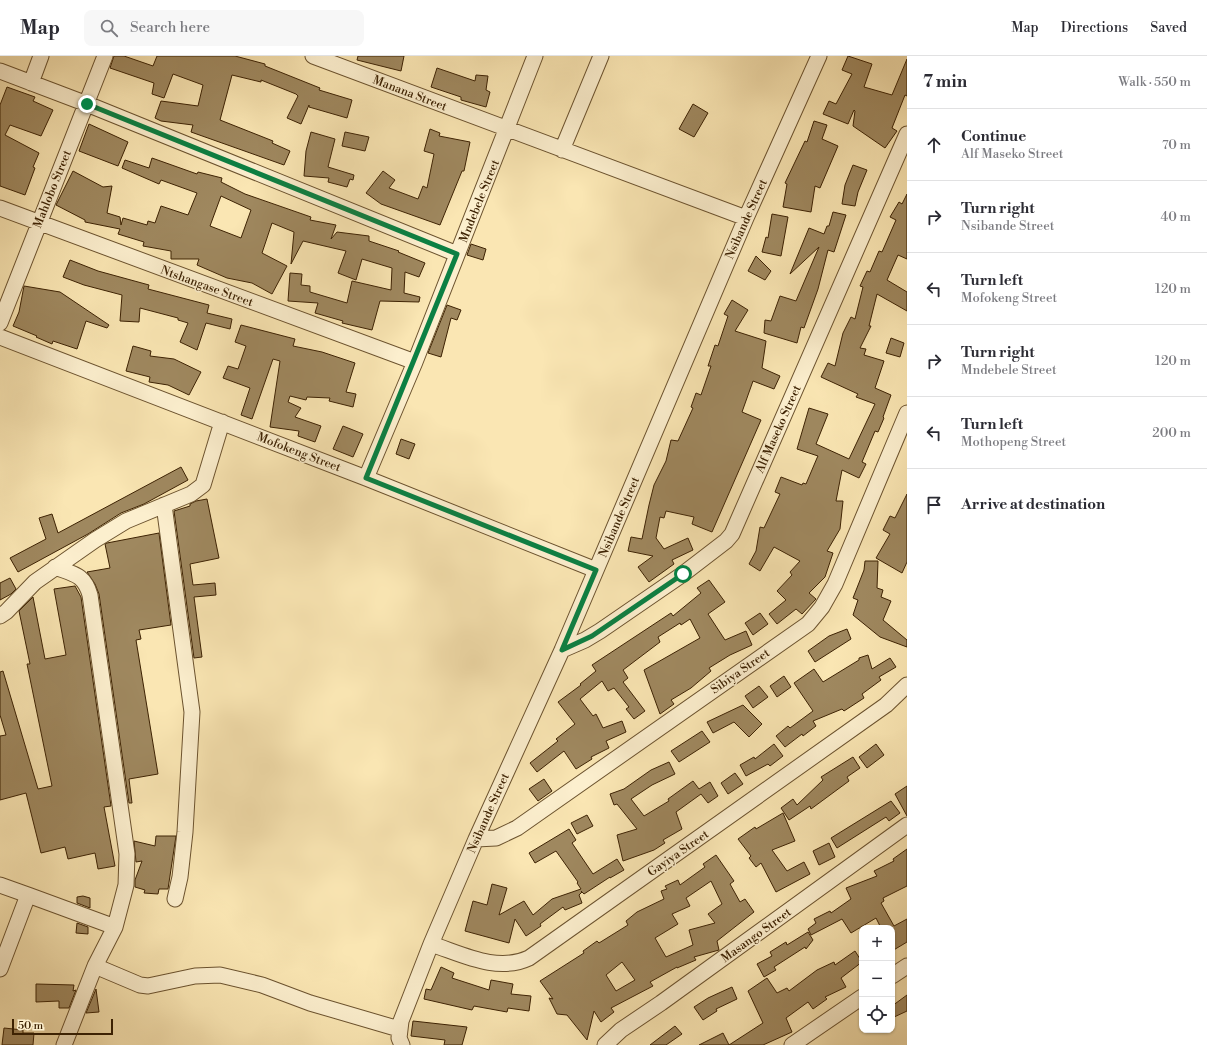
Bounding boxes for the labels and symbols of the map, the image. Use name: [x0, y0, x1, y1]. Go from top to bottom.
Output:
street label: Manana Street: [371, 72, 450, 115]
route end: [78, 95, 96, 113]
street label: Mahlobo Street: [30, 147, 75, 230]
street label: Mndebele Street: [456, 157, 503, 245]
street label: Nsibande Street: [722, 176, 771, 262]
street label: Ntshangase Street: [158, 263, 256, 310]
street label: Alf Maseko Street: [752, 382, 805, 476]
street label: Mofokeng Street: [255, 430, 344, 476]
street label: Nsibande Street: [596, 474, 643, 560]
route start: [674, 565, 692, 583]
street label: Sibiya Street: [708, 645, 773, 697]
street label: Nsibande Street: [464, 770, 513, 856]
street label: Gayiya Street: [645, 826, 712, 880]
street label: Masango Street: [718, 904, 795, 966]
scale bar: [12, 1017, 113, 1036]

